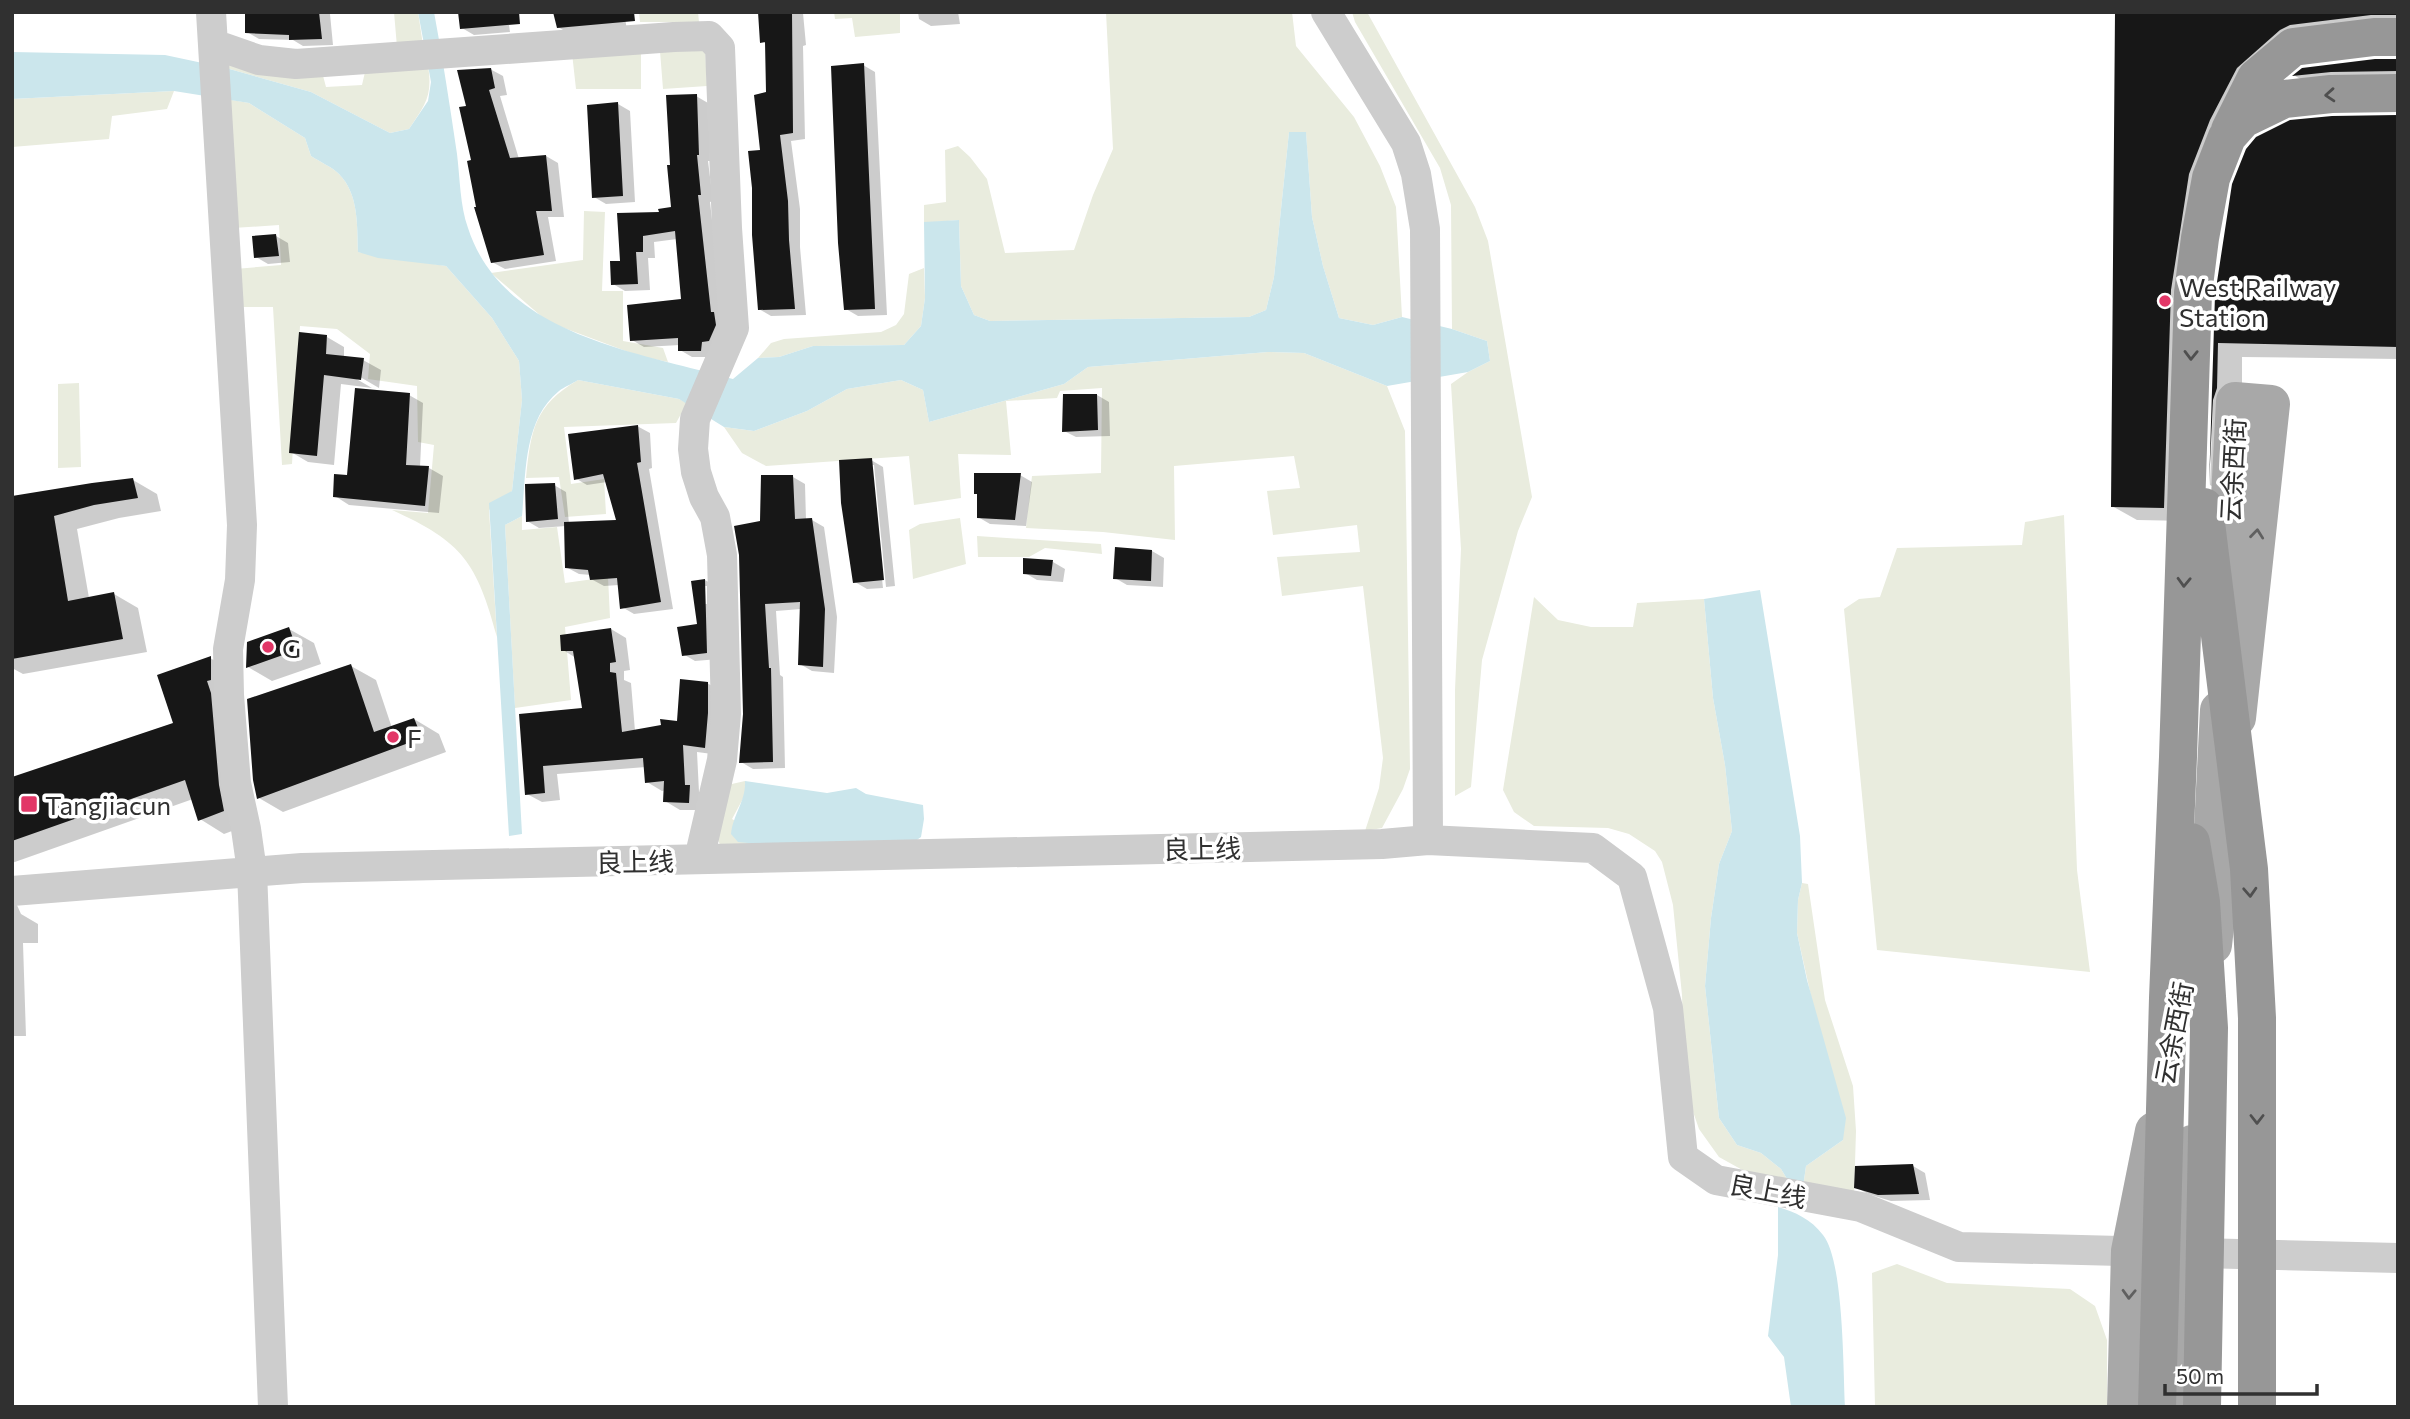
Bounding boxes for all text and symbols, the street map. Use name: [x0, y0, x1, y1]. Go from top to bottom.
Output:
one-way arrow: [2324, 87, 2335, 102]
place label: West Railway Station: [2179, 271, 2336, 332]
marker: West Railway Station: [2157, 293, 2173, 309]
one-way arrow: [2184, 350, 2199, 361]
street label: 云余西街: [2214, 417, 2250, 523]
one-way arrow: [2249, 528, 2264, 539]
one-way arrow: [2176, 577, 2191, 588]
place label: G: [282, 632, 301, 663]
marker: G: [260, 639, 276, 655]
place label: F: [407, 722, 422, 753]
marker: F: [385, 729, 401, 745]
place label: Tangjiacun: [45, 789, 171, 820]
marker: Tangjiacun: [19, 794, 39, 814]
street label: 良上线: [1163, 832, 1241, 864]
street label: 良上线: [596, 845, 674, 877]
one-way arrow: [2242, 887, 2257, 898]
street label: 云余西街: [2148, 979, 2198, 1087]
one-way arrow: [2249, 1115, 2265, 1125]
street label: 良上线: [1727, 1167, 1809, 1213]
one-way arrow: [2121, 1289, 2137, 1300]
scale bar: [2165, 1352, 2317, 1396]
text: 50 m: [2176, 1363, 2224, 1388]

